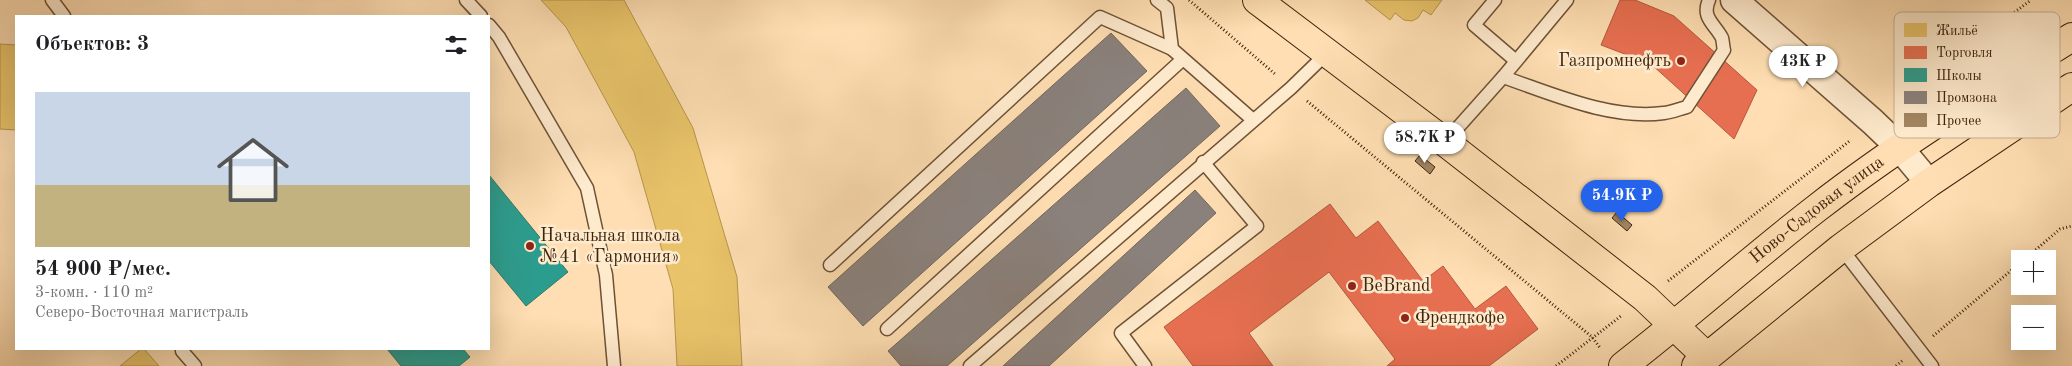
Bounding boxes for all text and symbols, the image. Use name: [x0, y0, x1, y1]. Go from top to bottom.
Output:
legend: [1894, 12, 2060, 138]
text: Жильё: [1936, 24, 1978, 38]
icon: filters: [442, 31, 470, 59]
text: Объектов: 3: [35, 34, 149, 55]
pin: 43K ₽: [1768, 46, 1838, 88]
text: Торговля: [1936, 46, 1993, 60]
place label: Газпромнефть: [1558, 52, 1671, 71]
text: 43K ₽: [1780, 54, 1826, 70]
marker: Газпромнефть: [1675, 55, 1687, 67]
text: Школы: [1936, 69, 1982, 83]
text: Промзона: [1936, 91, 1997, 105]
text: Прочее: [1936, 114, 1981, 128]
pin: 58.7K ₽: [1379, 121, 1471, 164]
icon: home: [208, 125, 298, 215]
text: 58.7K ₽: [1395, 130, 1455, 146]
street label: Ново-Садовая улица: [1746, 153, 1887, 267]
pin: 54.9K ₽: [1576, 180, 1668, 222]
text: 54.9K ₽: [1592, 188, 1652, 204]
place label: Начальная школа №41 «Гармония»: [540, 227, 680, 266]
marker: Начальная школа №41 «Гармония»: [524, 240, 536, 252]
map controls: [2011, 250, 2056, 350]
button: +: [2011, 250, 2056, 295]
text: 54 900 ₽/мес.: [35, 259, 171, 280]
place label: BeBrand: [1362, 277, 1431, 295]
marker: BeBrand: [1346, 280, 1358, 292]
text: 3-комн. · 110 m²: [35, 285, 153, 301]
text: Северо-Восточная магистраль: [35, 305, 248, 321]
button: −: [2011, 305, 2056, 350]
place label: Френдкофе: [1415, 309, 1505, 328]
marker: Френдкофе: [1399, 312, 1411, 324]

